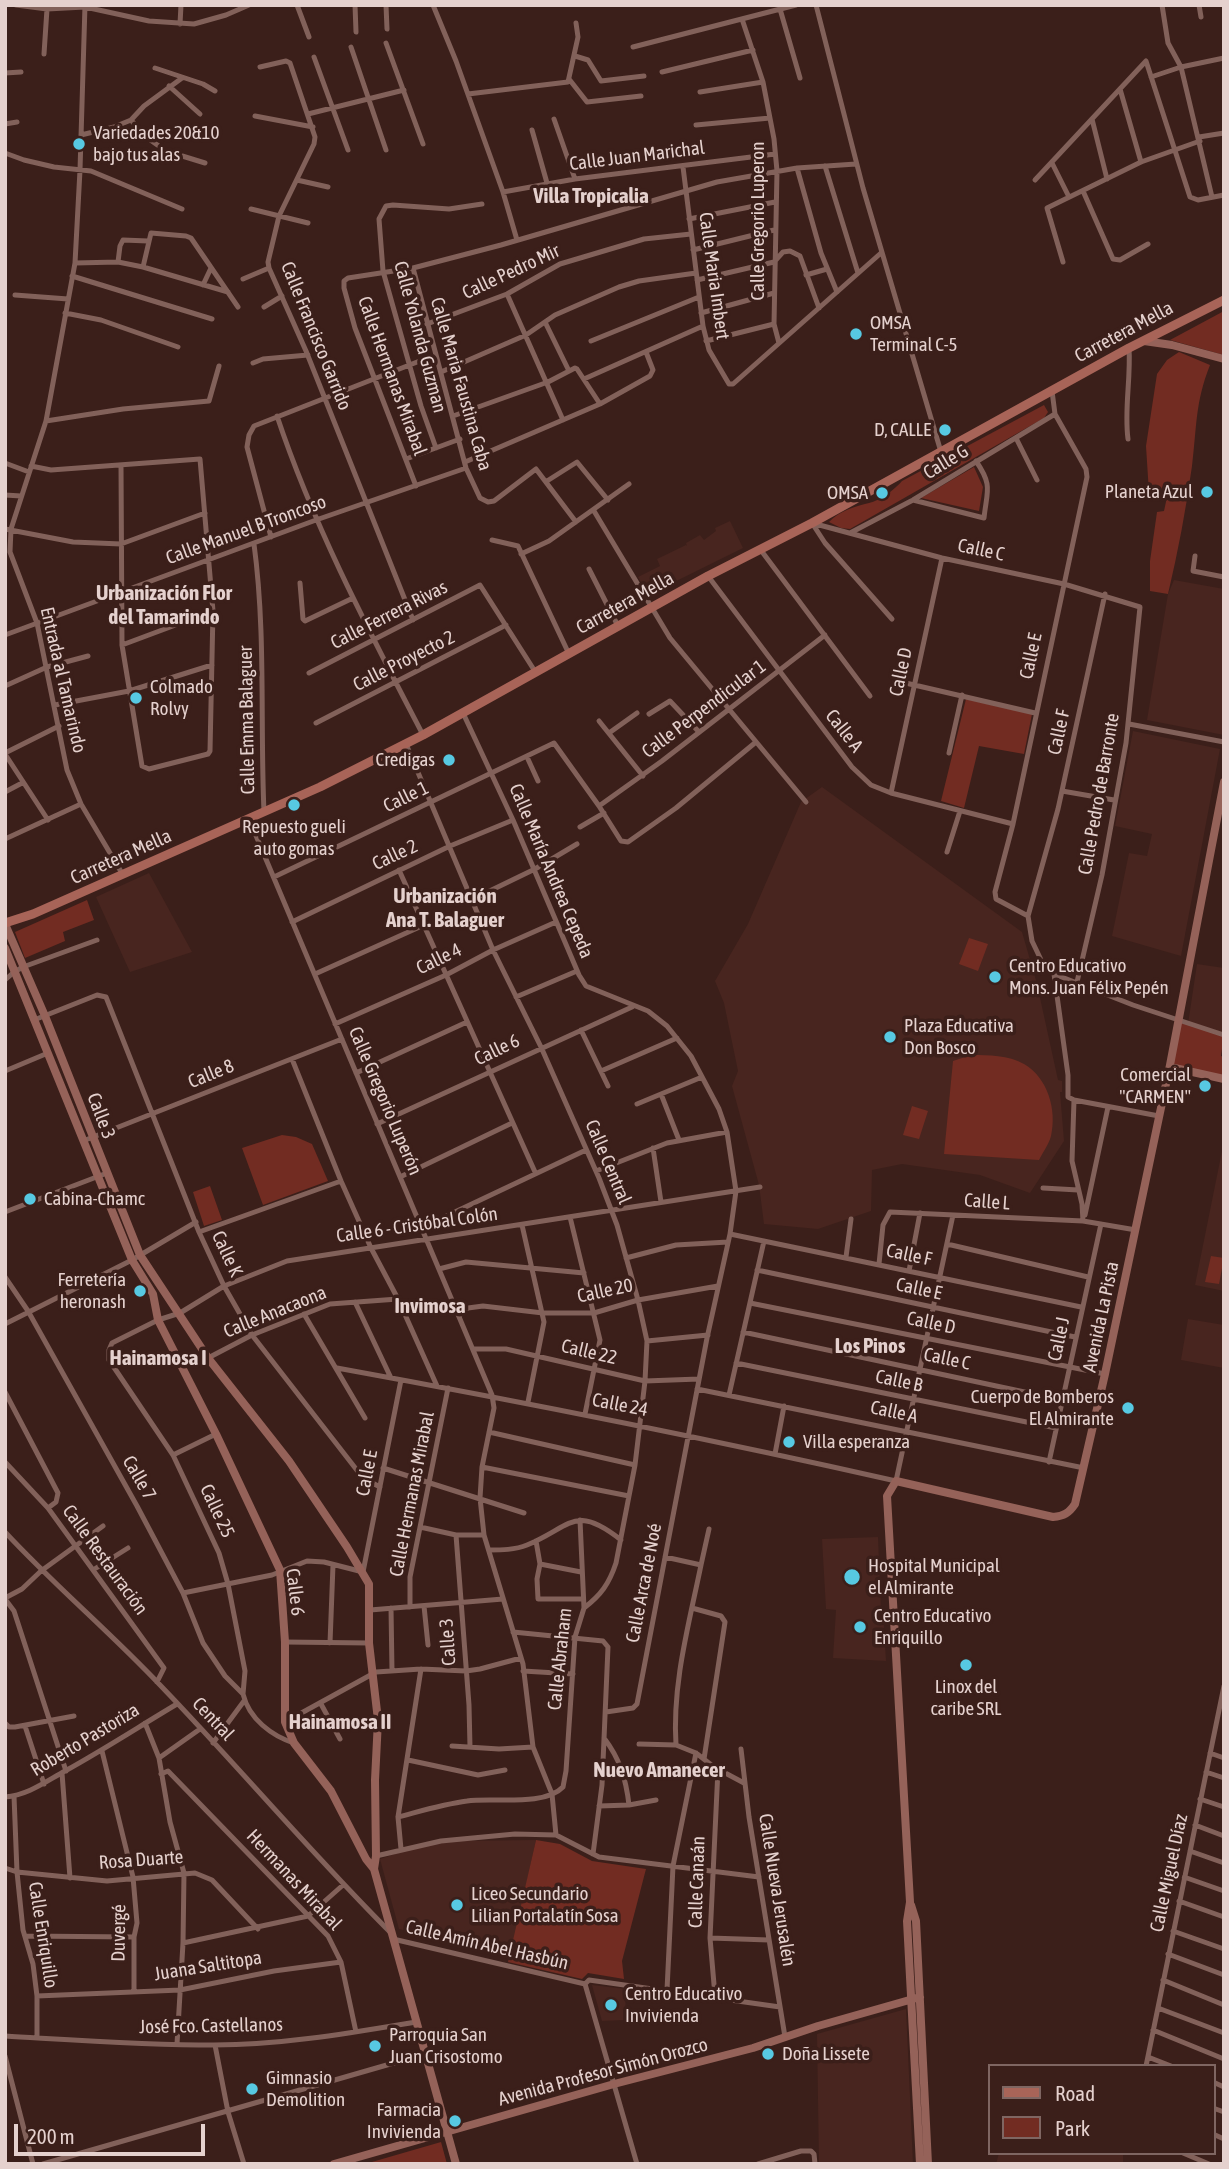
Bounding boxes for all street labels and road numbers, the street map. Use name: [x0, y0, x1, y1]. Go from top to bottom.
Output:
street label: Calle Juan Marichal: [568, 136, 706, 176]
street label: Calle Gregorio Luperon: [747, 142, 769, 300]
street label: Calle Maria Imbert: [694, 211, 734, 341]
street label: Calle Pedro Mir: [459, 239, 563, 305]
street label: Calle Francisco Garrido: [276, 258, 356, 414]
street label: Calle Yolanda Guzman: [389, 259, 451, 415]
street label: Calle Hermanas Mirabal: [353, 293, 431, 459]
street label: Calle Maria Faustina Caba: [425, 295, 497, 473]
street label: Carretera Mella: [1071, 297, 1177, 367]
street label: Calle G: [919, 440, 973, 484]
street label: Calle Manuel B Troncoso: [163, 490, 329, 570]
street label: Calle C: [956, 534, 1006, 566]
street label: Carretera Mella: [572, 567, 678, 639]
street label: Calle Ferrera Rivas: [327, 576, 451, 654]
street label: Entrada al Tamarindo: [35, 605, 91, 755]
street label: Calle Proyecto 2: [349, 626, 459, 696]
street label: Calle E: [1015, 631, 1047, 681]
street label: Calle Emma Balaguer: [234, 645, 260, 795]
street label: Calle D: [885, 646, 917, 698]
street label: Calle Perpendicular 1: [638, 655, 770, 763]
street label: Calle A: [820, 705, 868, 757]
street label: Calle F: [1043, 707, 1075, 757]
street label: Calle Pedro de Barronte: [1074, 711, 1124, 877]
street label: Calle 1: [380, 776, 432, 818]
street label: Calle María Andrea Cepeda: [504, 780, 598, 962]
street label: Carretera Mella: [67, 825, 175, 889]
street label: Calle 2: [369, 835, 421, 875]
street label: Calle 4: [413, 938, 465, 980]
street label: Calle Gregorio Luperón: [343, 1023, 427, 1179]
street label: Calle 6: [471, 1029, 523, 1071]
street label: Calle 8: [185, 1055, 237, 1093]
street label: Calle 3: [82, 1090, 120, 1142]
street label: Calle Central: [580, 1116, 636, 1208]
street label: Calle L: [963, 1189, 1011, 1215]
street label: Calle 6 - Cristóbal Colón: [335, 1202, 499, 1248]
street label: Calle K: [207, 1228, 247, 1280]
street label: Calle F: [884, 1239, 934, 1271]
street label: Avenida La Pista: [1078, 1260, 1124, 1374]
street label: Calle E: [894, 1273, 944, 1305]
street label: Calle 20: [575, 1274, 635, 1308]
street label: Calle Anacaona: [220, 1281, 330, 1343]
street label: Calle D: [905, 1307, 957, 1339]
street label: Calle J: [1043, 1315, 1075, 1363]
street label: Calle 22: [559, 1335, 619, 1369]
street label: Calle C: [922, 1343, 972, 1375]
street label: Calle B: [873, 1365, 925, 1397]
street label: Calle 24: [590, 1388, 650, 1422]
street label: Calle A: [868, 1396, 920, 1428]
street label: Calle Hermanas Mirabal: [385, 1410, 439, 1578]
street label: Calle E: [351, 1448, 383, 1498]
street label: Calle 7: [117, 1452, 161, 1504]
street label: Calle 25: [195, 1481, 239, 1541]
street label: Calle Restauración: [57, 1501, 153, 1619]
street label: Calle Arca de Noé: [621, 1521, 667, 1645]
street label: Calle 6: [281, 1567, 309, 1617]
street label: Calle Abraham: [543, 1607, 577, 1711]
street label: Calle 3: [435, 1618, 461, 1666]
street label: Central: [187, 1693, 239, 1745]
street label: Roberto Pastoriza: [27, 1699, 143, 1781]
street label: Calle Nueva Jerusalén: [754, 1812, 800, 1968]
street label: Calle Miguel Díaz: [1145, 1812, 1193, 1934]
street label: Hermanas Mirabal: [242, 1825, 346, 1935]
street label: Calle Canaán: [684, 1836, 710, 1928]
street label: Rosa Duarte: [98, 1846, 184, 1874]
street label: Calle Enriquillo: [23, 1880, 63, 1990]
street label: Duvergé: [107, 1904, 131, 1962]
street label: Calle Amín Abel Hasbún: [403, 1915, 571, 1975]
street label: Juana Saltitopa: [153, 1946, 263, 1986]
street label: José Fco. Castellanos: [139, 2013, 283, 2039]
street label: Avenida Profesor Simón Orozco: [496, 2033, 710, 2111]

